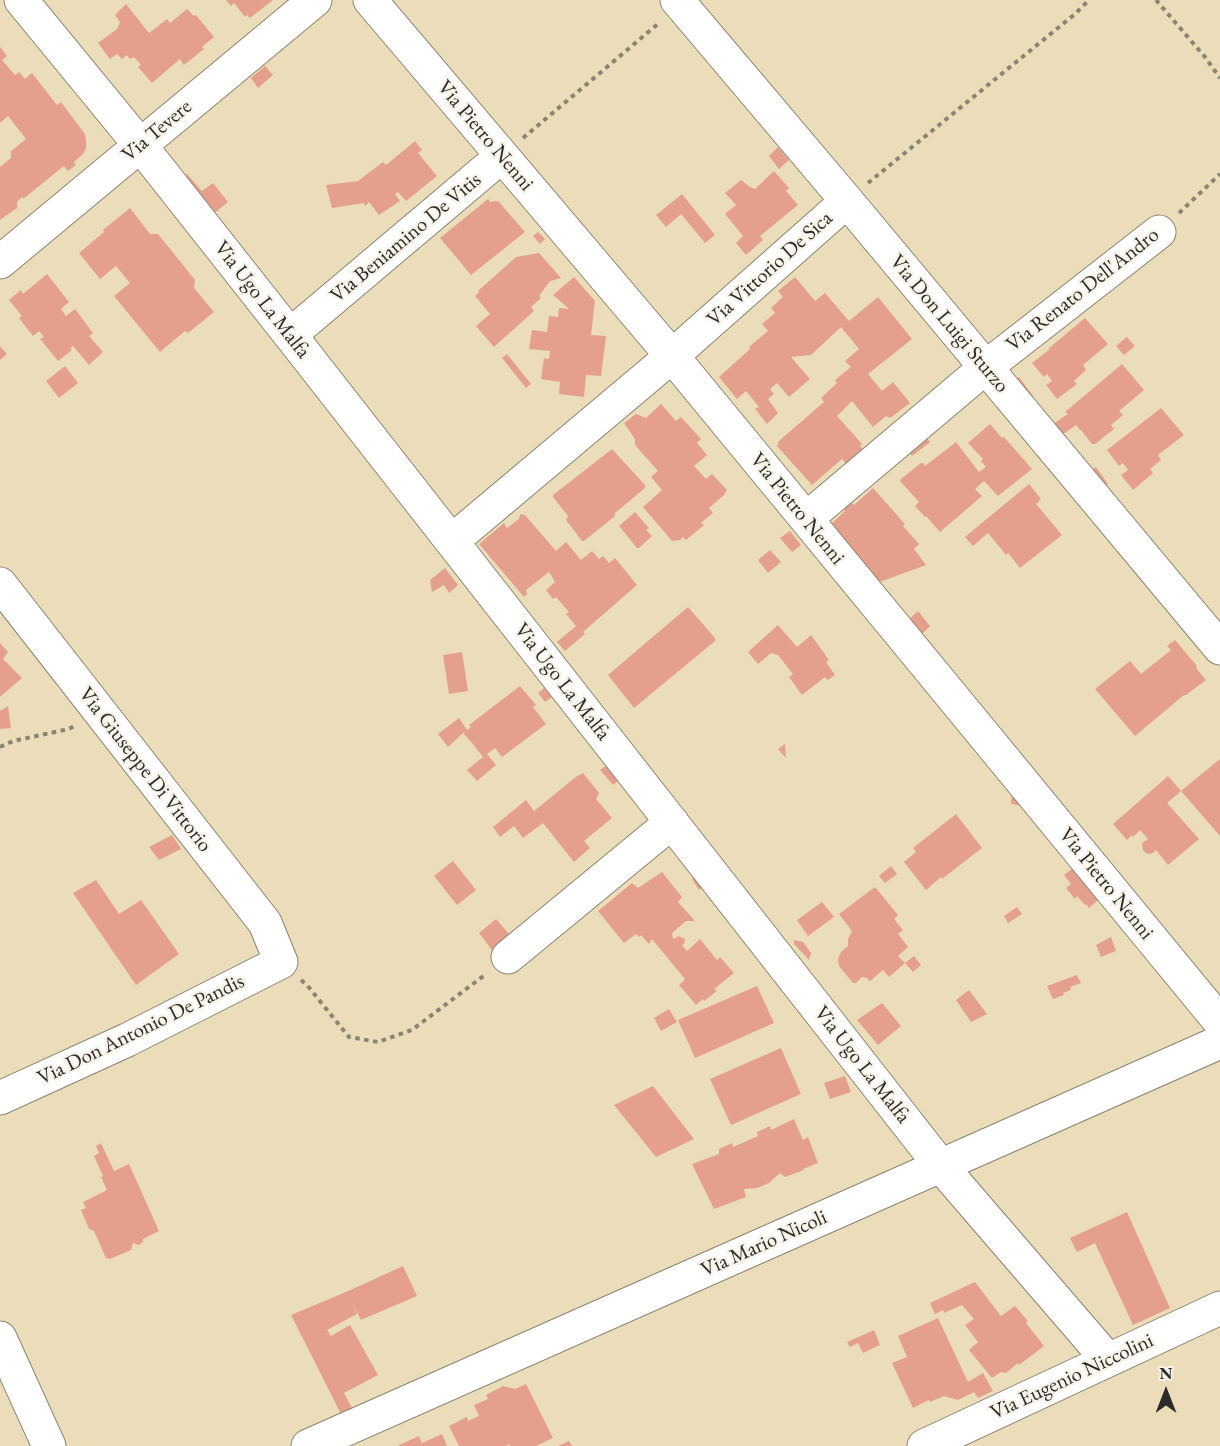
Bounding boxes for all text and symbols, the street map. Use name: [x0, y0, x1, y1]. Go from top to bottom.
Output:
street label: Via Pietro Nenni: [431, 76, 539, 196]
street label: Via Tevere: [117, 94, 197, 168]
street label: Via Beniamino De Vitis: [325, 168, 487, 308]
street label: Via Vittorio De Sica: [702, 206, 838, 332]
street label: Via Renato Dell'Andro: [1001, 222, 1165, 358]
street label: Via Ugo La Malfa: [208, 236, 316, 364]
street label: Via Don Luigi Sturzo: [884, 250, 1014, 398]
street label: Via Pietro Nenni: [744, 448, 850, 570]
street label: Via Ugo La Malfa: [508, 618, 616, 746]
street label: Via Giuseppe Di Vittorio: [73, 683, 217, 857]
street label: Via Pietro Nenni: [1053, 823, 1159, 945]
street label: Via Don Antonio De Pandis: [33, 969, 249, 1091]
street label: Via Ugo La Malfa: [808, 1001, 916, 1129]
street label: Via Mario Nicoli: [697, 1205, 831, 1283]
street label: Via Eugenio Niccolini: [986, 1328, 1158, 1426]
north arrow: [1136, 1362, 1196, 1422]
text: N: [1160, 1363, 1172, 1384]

